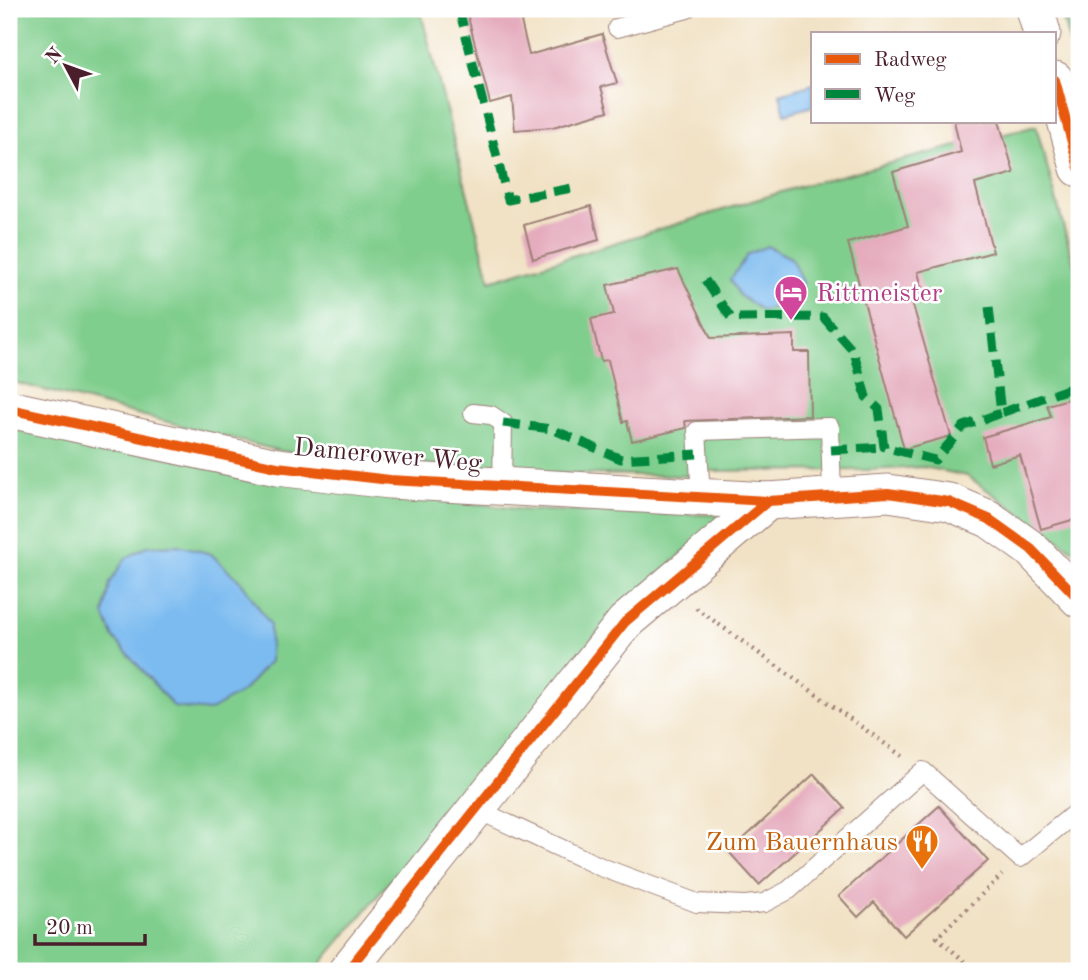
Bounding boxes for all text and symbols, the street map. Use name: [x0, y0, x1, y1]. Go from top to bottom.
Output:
north arrow: [32, 32, 102, 102]
legend: [811, 32, 1056, 122]
text: N: [43, 44, 67, 68]
text: Radweg: [874, 50, 947, 71]
text: Weg: [874, 86, 916, 107]
hotel icon: Rittmeister: [772, 273, 810, 322]
place label: Rittmeister: [816, 281, 943, 307]
street label: Damerower Weg: [293, 435, 483, 477]
restaurant icon: Zum Bauernhaus: [903, 822, 941, 871]
place label: Zum Bauernhaus: [706, 830, 898, 856]
scale bar: [35, 903, 145, 947]
text: 20 m: [46, 918, 93, 939]

